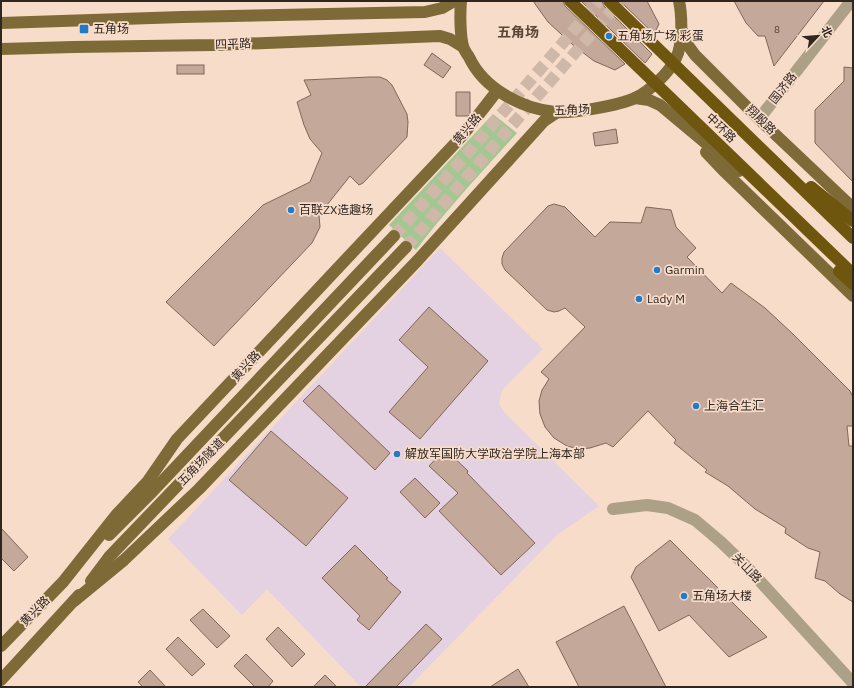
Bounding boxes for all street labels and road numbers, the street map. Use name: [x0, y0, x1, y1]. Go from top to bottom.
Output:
street label: 四平路: [215, 35, 251, 52]
street label: 国济路: [766, 69, 800, 106]
street label: 五角场: [554, 101, 590, 118]
street label: 翔殷路: [743, 102, 780, 138]
street label: 黄兴路: [449, 110, 484, 147]
street label: 中环路: [703, 110, 740, 146]
street label: 黄兴路: [228, 347, 263, 384]
street label: 五角场隧道: [174, 435, 227, 488]
street label: 关山路: [729, 549, 765, 586]
street label: 黄兴路: [17, 592, 53, 629]

